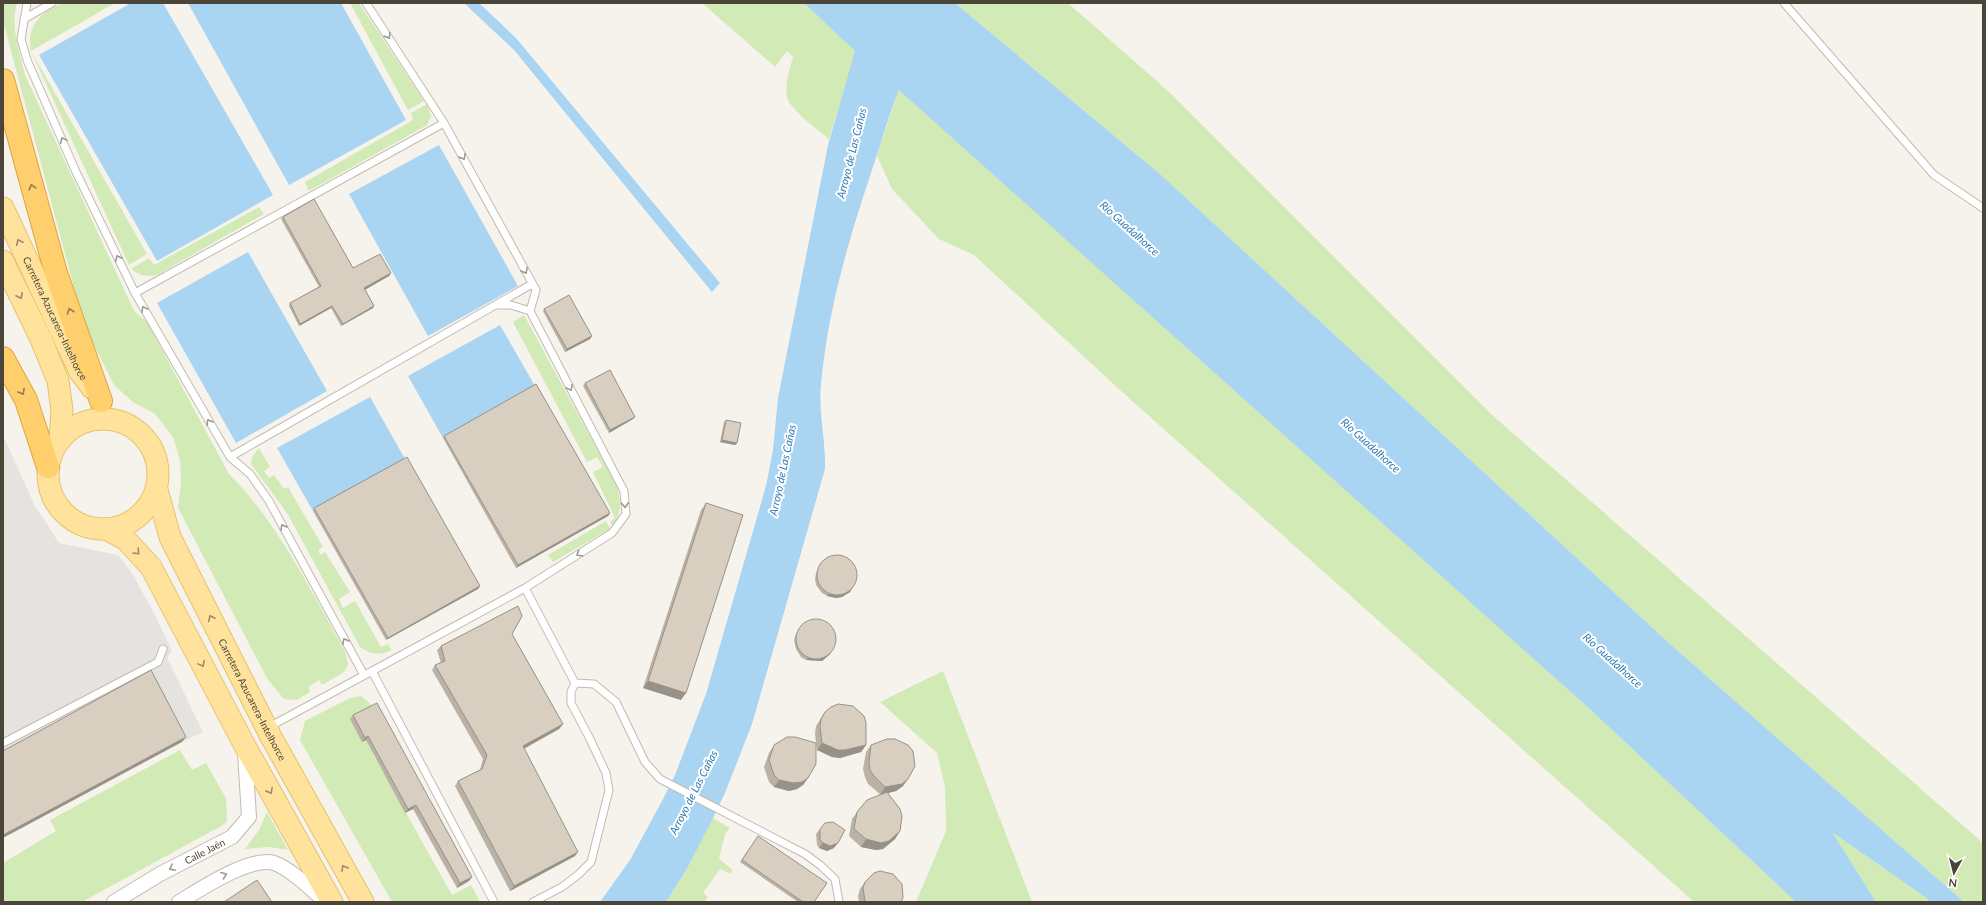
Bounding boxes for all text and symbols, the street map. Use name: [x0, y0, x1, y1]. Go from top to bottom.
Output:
one-way arrow: [383, 32, 390, 39]
water label: Arroyo de Las Cañas: [833, 106, 869, 201]
one-way arrow: [59, 137, 67, 144]
one-way arrow: [458, 153, 466, 160]
one-way arrow: [29, 184, 37, 190]
water label: Río Guadalhorce: [1098, 198, 1162, 258]
one-way arrow: [16, 238, 24, 246]
street label: Carretera Azucarera-Intelhorce: [21, 255, 90, 382]
one-way arrow: [115, 255, 123, 263]
one-way arrow: [521, 267, 528, 274]
one-way arrow: [15, 292, 23, 300]
one-way arrow: [141, 306, 148, 313]
one-way arrow: [66, 308, 74, 315]
one-way arrow: [565, 384, 573, 391]
one-way arrow: [17, 388, 24, 396]
water label: Río Guadalhorce: [1339, 415, 1403, 475]
one-way arrow: [207, 419, 214, 426]
water label: Arroyo de Las Cañas: [766, 423, 798, 518]
one-way arrow: [621, 502, 629, 508]
one-way arrow: [280, 524, 287, 531]
one-way arrow: [132, 547, 140, 555]
one-way arrow: [576, 549, 583, 557]
one-way arrow: [208, 614, 215, 622]
water label: Río Guadalhorce: [1581, 630, 1645, 690]
street label: Carretera Azucarera-Intelhorce: [216, 637, 289, 762]
one-way arrow: [343, 638, 350, 645]
one-way arrow: [197, 660, 205, 667]
water label: Arroyo de Las Cañas: [666, 747, 720, 837]
one-way arrow: [265, 787, 272, 794]
street label: Calle Jaén: [182, 836, 227, 866]
north arrow: [1934, 853, 1974, 893]
one-way arrow: [168, 863, 176, 871]
one-way arrow: [342, 865, 349, 872]
one-way arrow: [221, 872, 228, 880]
text: N: [1948, 876, 1958, 890]

